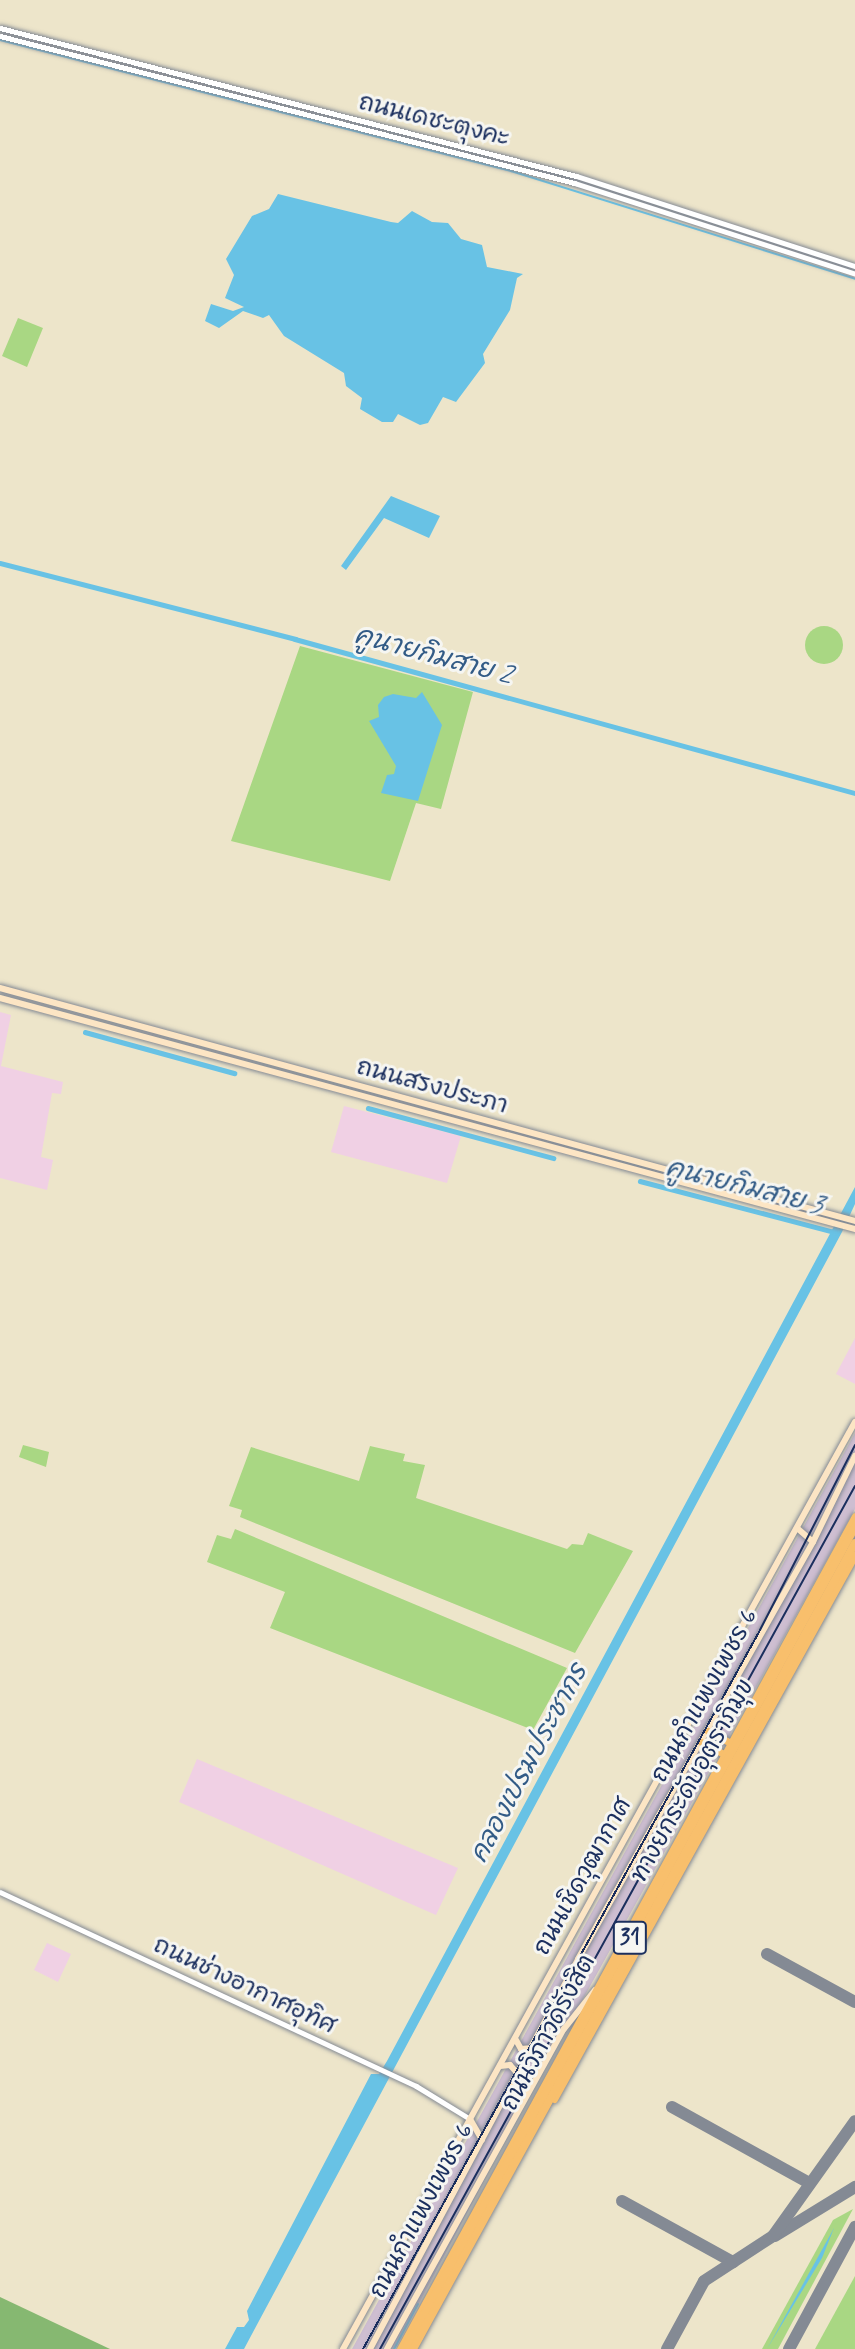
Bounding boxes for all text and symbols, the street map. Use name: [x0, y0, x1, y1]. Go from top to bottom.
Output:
street label: ถนนเดชะตุงคะ: [356, 88, 512, 154]
water label: คูนายกิมสาย 2: [351, 621, 515, 693]
street label: ถนนสรงประภา: [353, 1053, 511, 1121]
water label: คูนายกิมสาย 3: [662, 1153, 826, 1223]
street label: ถนนกำแพงเพชร 6: [645, 1604, 765, 1788]
water label: คลองเปรมประชากร: [465, 1659, 595, 1869]
street label: ทางยกระดับอุตราภิมุข: [625, 1674, 761, 1888]
street label: ถนนเชิดวุฒากาศ: [528, 1794, 638, 1960]
road number: 31: [612, 1918, 648, 1957]
street label: ถนนช่างอากาศอุทิศ: [149, 1931, 339, 2041]
street label: ถนนวิภาวดีรังสิต: [496, 1950, 602, 2116]
street label: ถนนกำแพงเพชร 6: [364, 2119, 480, 2303]

